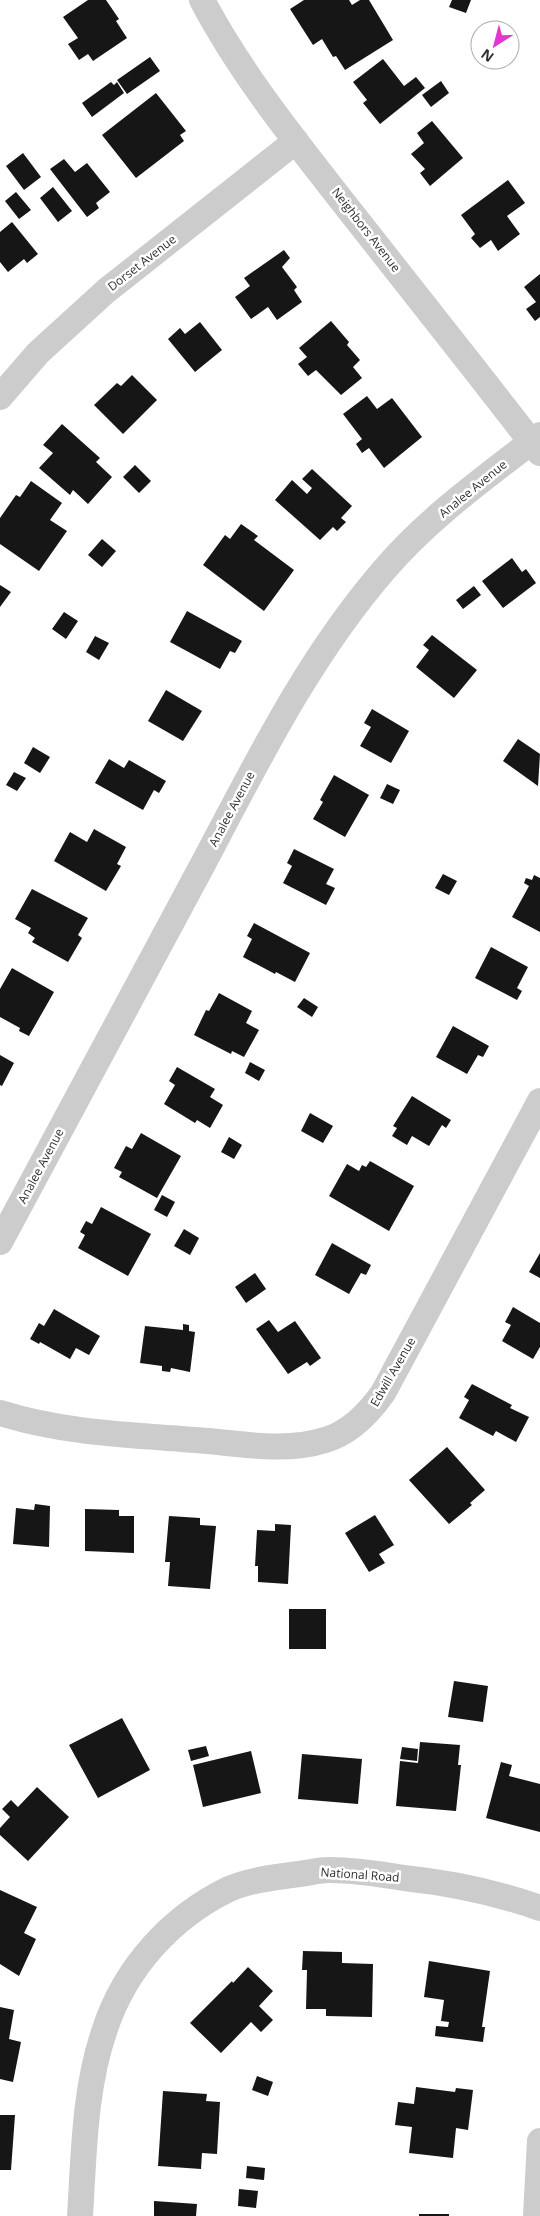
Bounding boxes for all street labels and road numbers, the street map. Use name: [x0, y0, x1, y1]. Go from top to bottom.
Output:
street label: Neighbors Avenue: [328, 184, 405, 276]
street label: Dorset Avenue: [104, 230, 180, 295]
street label: Analee Avenue: [435, 456, 510, 521]
street label: Analee Avenue: [205, 768, 259, 849]
street label: Analee Avenue: [14, 1125, 68, 1206]
street label: Edwill Avenue: [366, 1334, 419, 1409]
street label: National Road: [320, 1863, 400, 1886]

